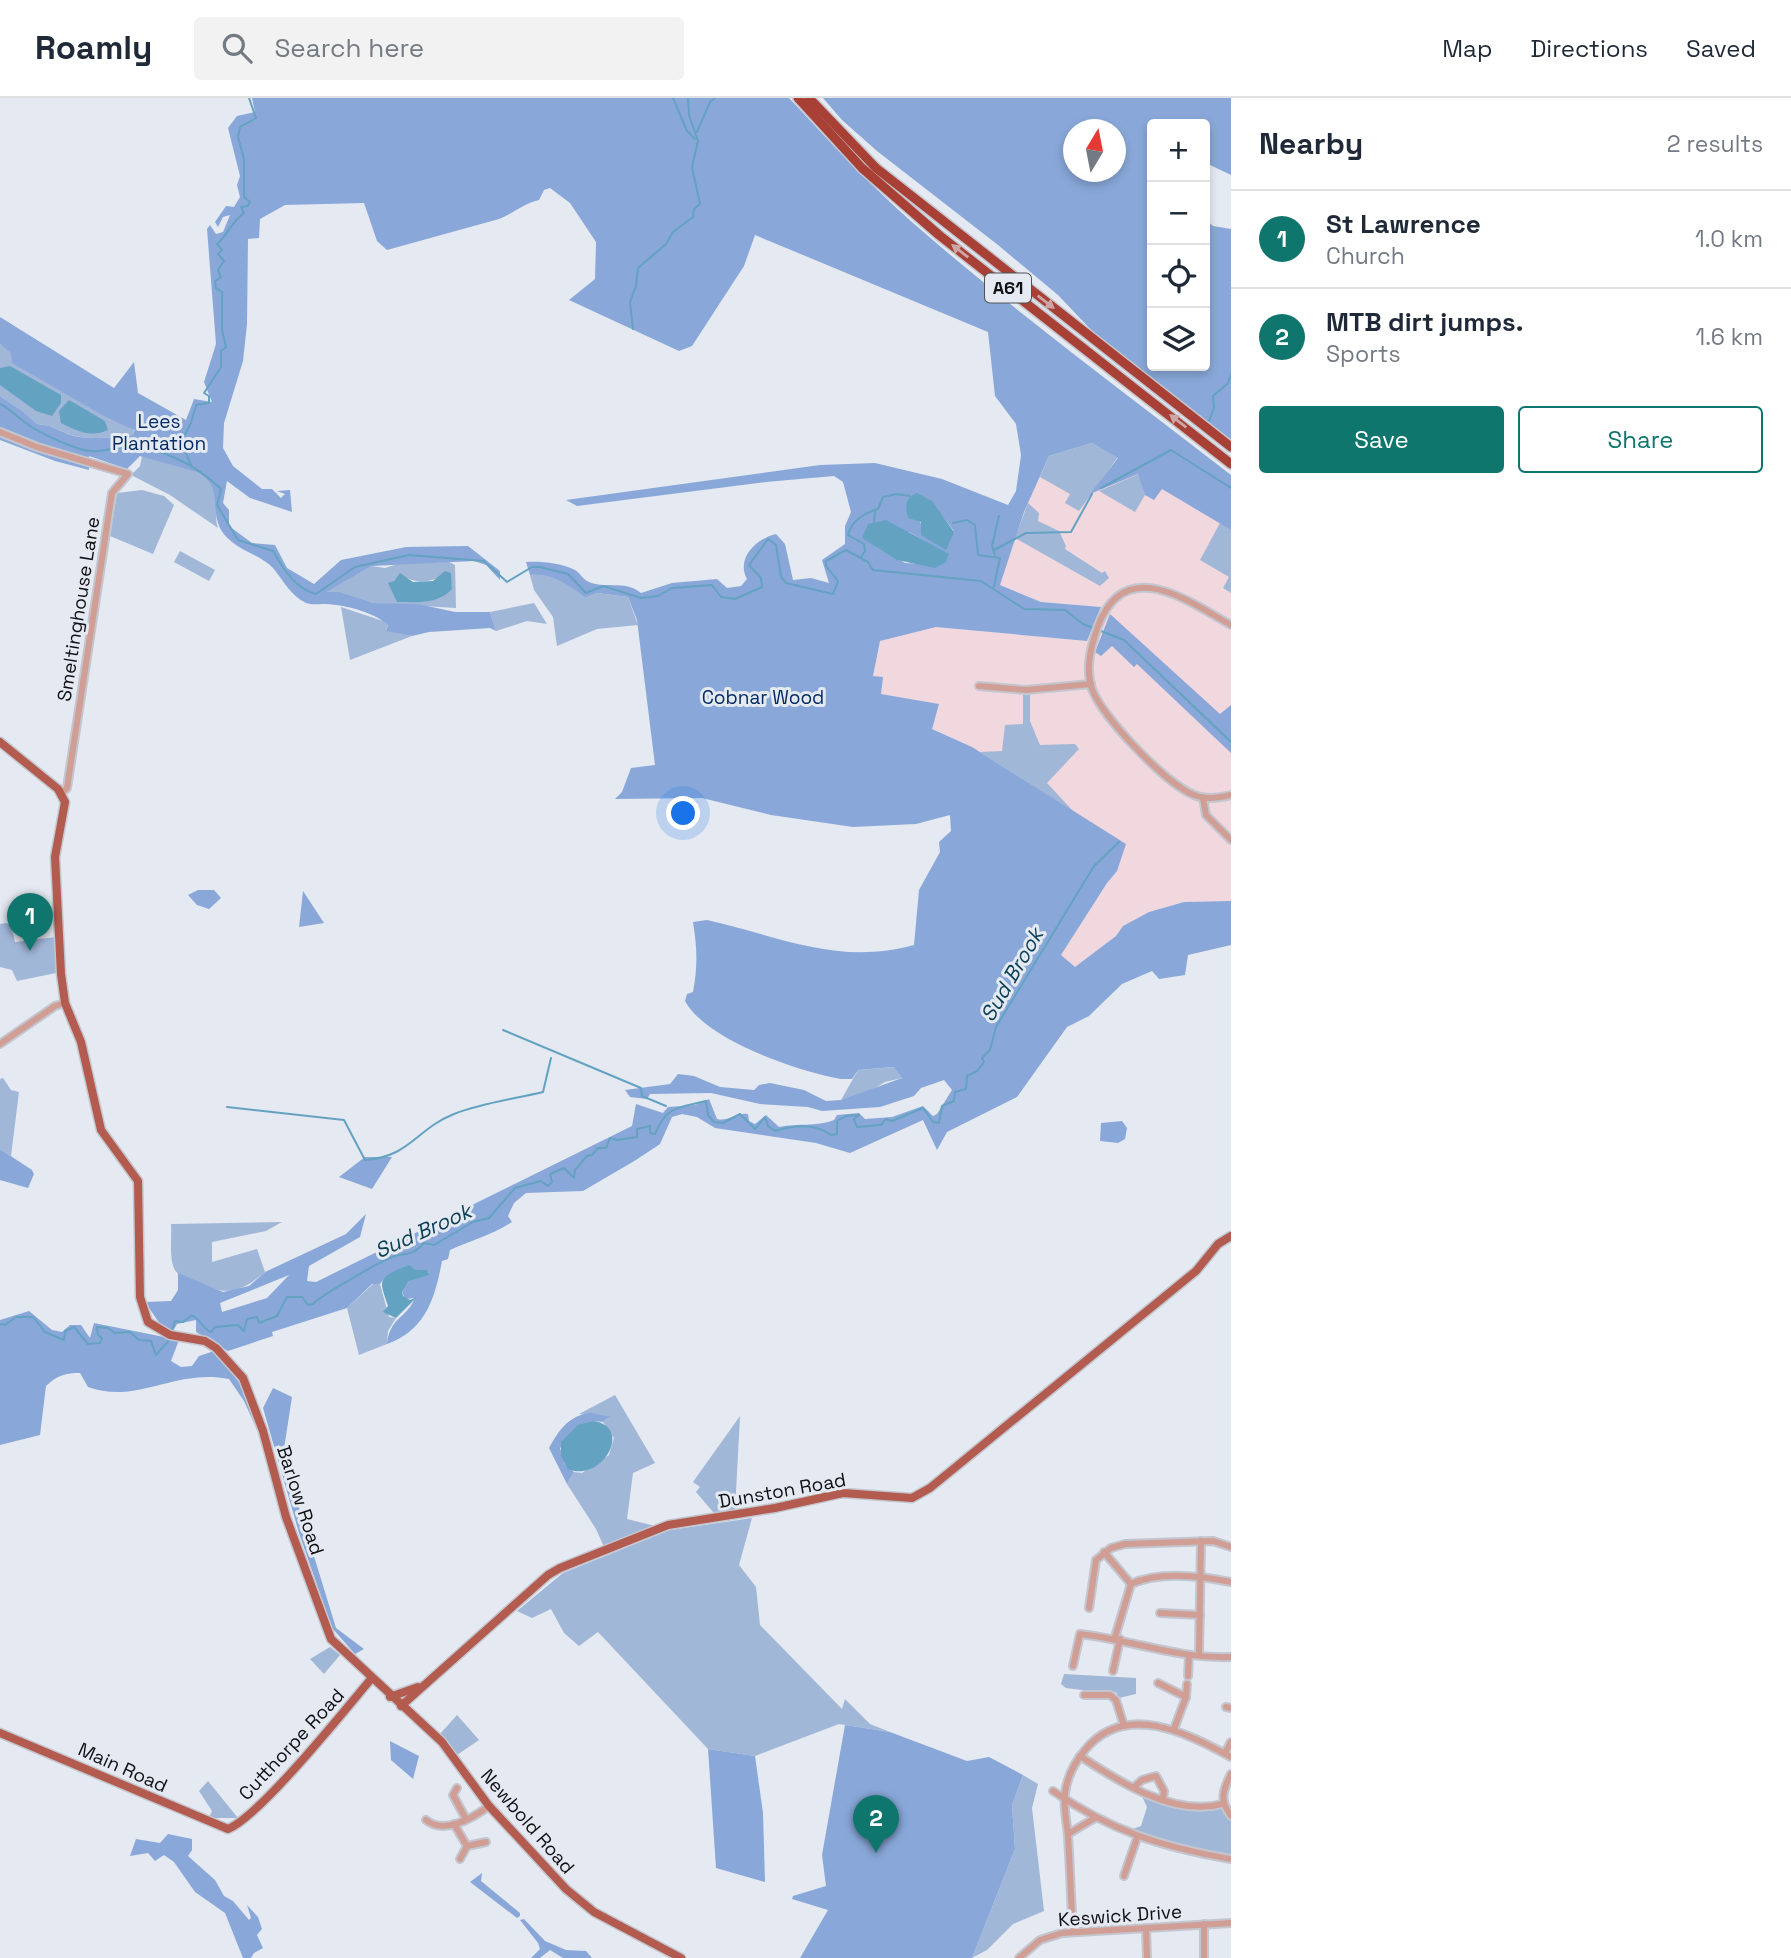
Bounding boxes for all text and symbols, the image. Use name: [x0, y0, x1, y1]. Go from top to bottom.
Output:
search box: [194, 17, 684, 80]
text: Roamly: [35, 27, 152, 69]
icon: search: [218, 29, 256, 67]
text: Search here: [274, 31, 424, 65]
text: Map: [1442, 33, 1492, 64]
text: Directions: [1530, 33, 1648, 64]
text: Saved: [1686, 33, 1756, 64]
north arrow: [1063, 119, 1126, 182]
map controls: [1147, 119, 1210, 371]
button: +: [1147, 119, 1210, 182]
text: Nearby: [1259, 124, 1363, 163]
text: 2 results: [1667, 129, 1763, 159]
button: −: [1147, 182, 1210, 245]
text: St Lawrence: [1326, 207, 1481, 241]
text: 1: [1277, 224, 1287, 254]
text: 1.0 km: [1695, 224, 1763, 254]
text: Church: [1326, 241, 1405, 271]
one-way arrow: [951, 244, 968, 259]
button: locate: [1147, 245, 1210, 308]
road number: A61: [985, 274, 1031, 302]
one-way arrow: [1036, 294, 1054, 309]
text: MTB dirt jumps.: [1326, 305, 1524, 339]
button: layers: [1147, 308, 1210, 371]
text: 2: [1275, 322, 1289, 352]
text: 1.6 km: [1696, 322, 1763, 352]
text: Sports: [1326, 339, 1401, 369]
button: Save: [1259, 406, 1504, 473]
button: Share: [1518, 406, 1763, 473]
park label: Lees Plantation: [112, 409, 206, 456]
one-way arrow: [1169, 414, 1187, 429]
street label: Smeltinghouse Lane: [52, 515, 105, 703]
park label: Cobnar Wood: [702, 685, 824, 710]
your location: [666, 796, 700, 830]
pin: 1: [7, 893, 53, 951]
water label: Sud Brook: [974, 921, 1050, 1026]
water label: Sud Brook: [370, 1196, 478, 1264]
street label: Barlow Road: [271, 1442, 330, 1558]
street label: Dunston Road: [716, 1467, 848, 1514]
street label: Cutthorpe Road: [233, 1683, 350, 1806]
street label: Main Road: [74, 1737, 171, 1798]
street label: Newbold Road: [475, 1764, 580, 1879]
pin: 2: [853, 1795, 899, 1853]
street label: Keswick Drive: [1057, 1899, 1183, 1932]

